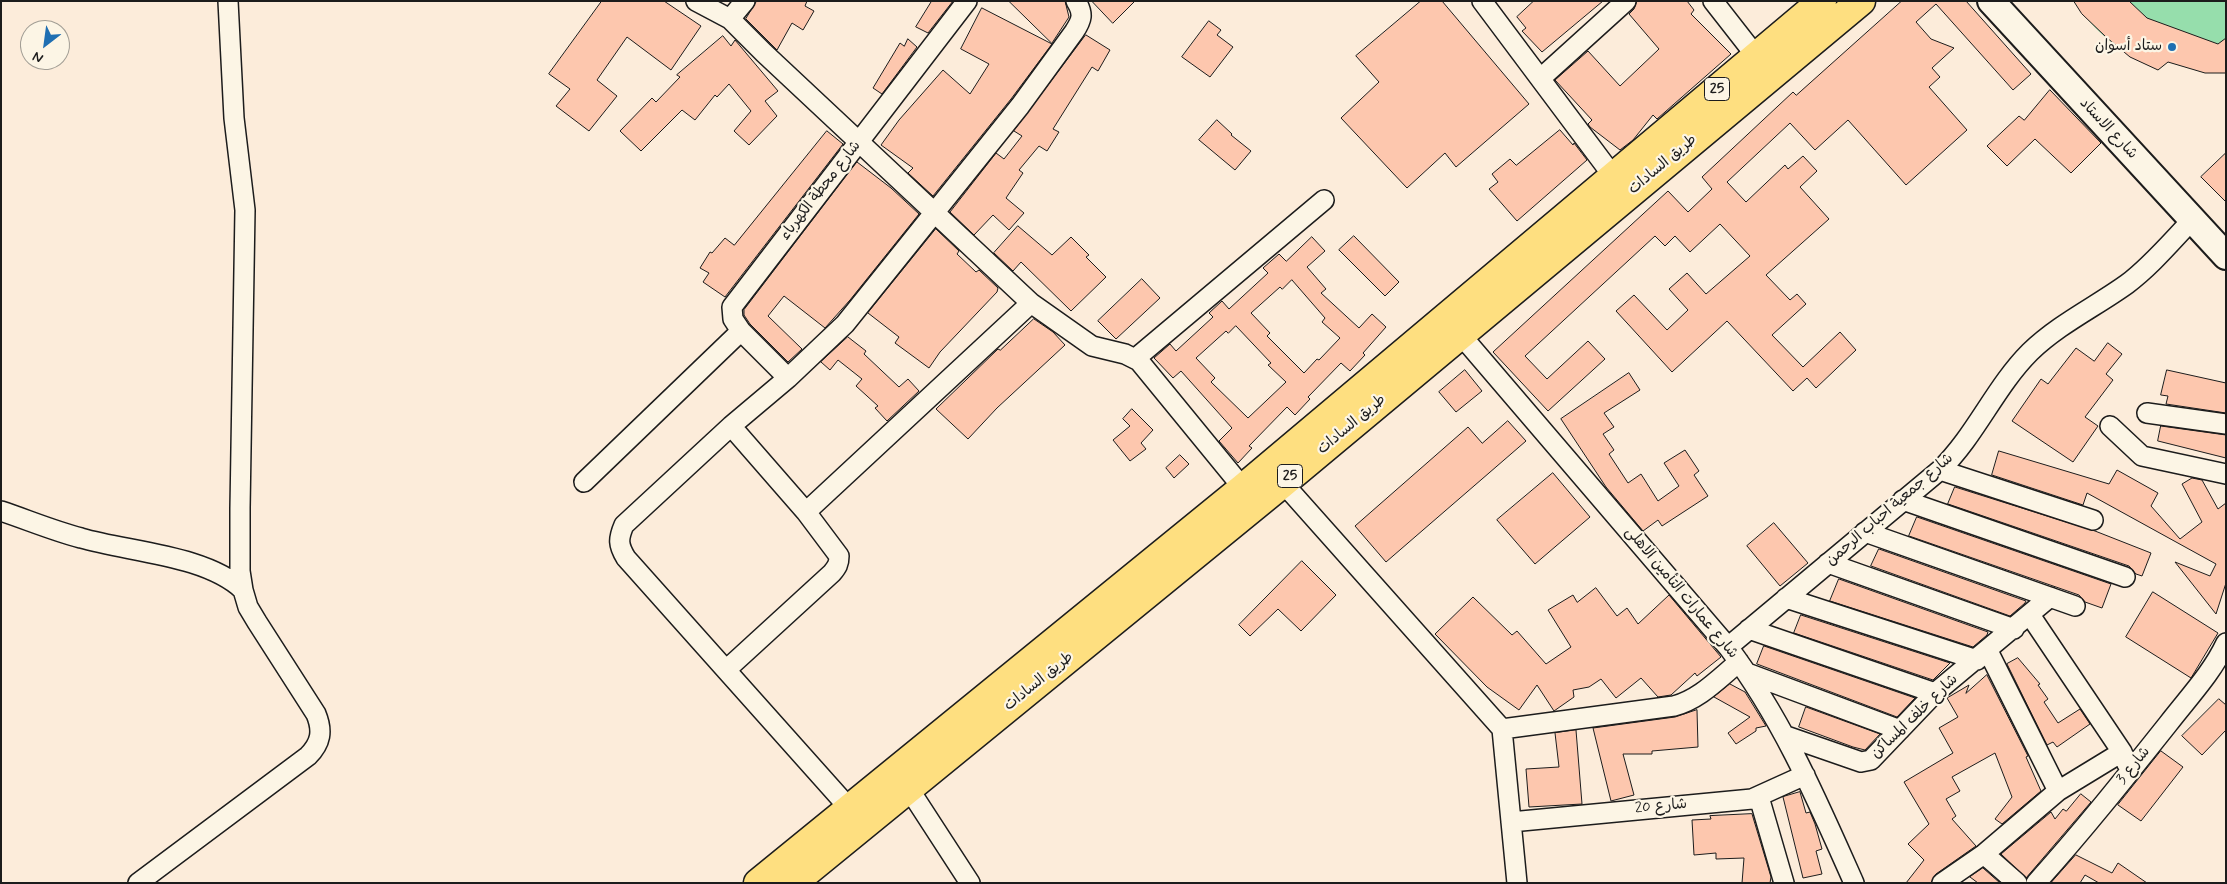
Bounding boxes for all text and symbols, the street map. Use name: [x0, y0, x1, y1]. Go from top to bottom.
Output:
north arrow: [20, 20, 70, 70]
place label: ستاد أسوان: [2095, 38, 2162, 56]
marker: ستاد أسوان: [2166, 41, 2178, 53]
text: N: [29, 47, 47, 67]
road number: 25: [1704, 78, 1730, 100]
street label: شارع الاستاد: [2075, 95, 2141, 163]
street label: طريق السادات: [1625, 131, 1701, 199]
street label: شارع محطة الكهرباء: [777, 138, 865, 244]
street label: طريق السادات: [1314, 391, 1390, 459]
street label: شارع جمعية احباب الرحمن: [1823, 450, 1957, 570]
road number: 25: [1278, 464, 1302, 488]
street label: شارع عمارات التأمين الاهلى: [1621, 523, 1741, 663]
street label: طريق السادات: [1001, 649, 1077, 715]
street label: شارع خلف المساكن: [1868, 671, 1962, 763]
street label: شارع 3: [2113, 744, 2155, 788]
street label: شارع 20: [1634, 796, 1688, 818]

